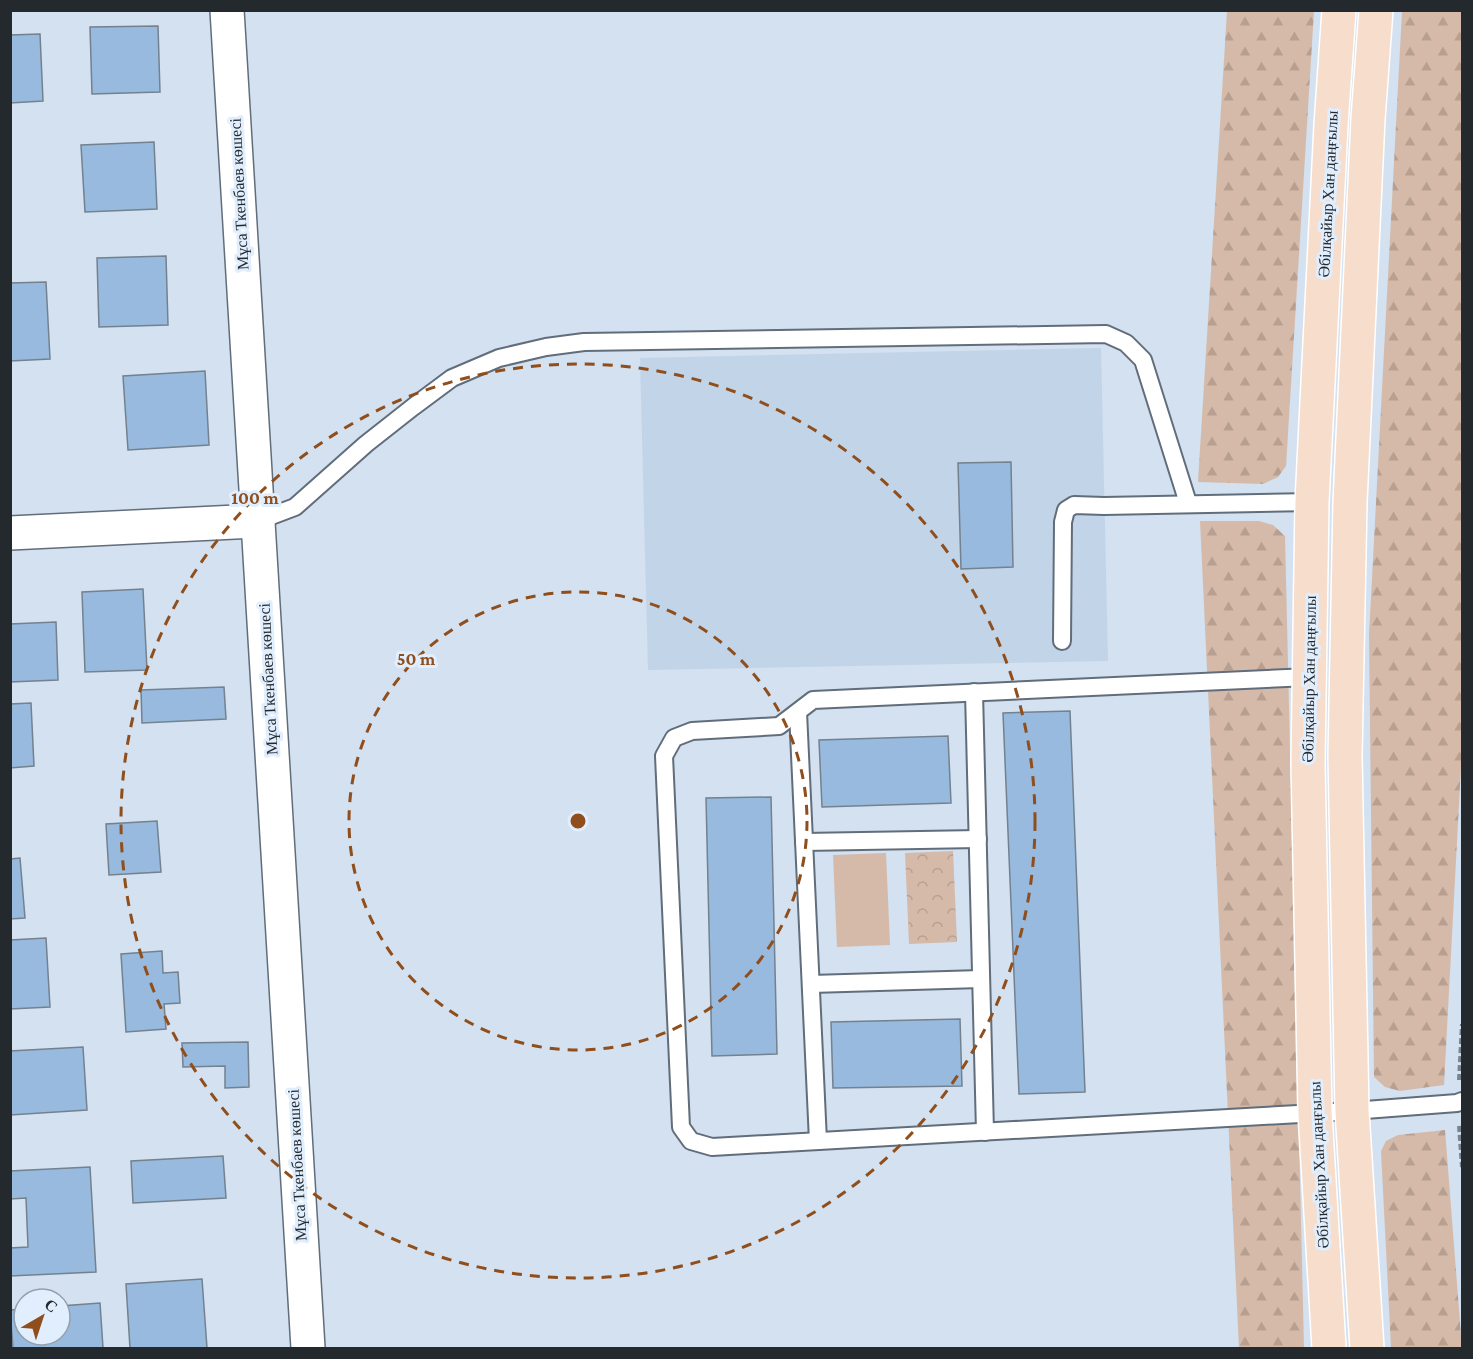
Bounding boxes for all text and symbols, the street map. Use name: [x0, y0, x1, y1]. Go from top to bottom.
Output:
street label: Әбілқайыр Хан даңғылы: [1315, 110, 1342, 278]
street label: Мұса Ткенбаев көшесі: [227, 117, 252, 270]
text: 100 m: [231, 488, 279, 508]
street label: Әбілқайыр Хан даңғылы: [1299, 595, 1320, 763]
street label: Мұса Ткенбаев көшесі: [256, 602, 281, 755]
text: 50 m: [397, 649, 436, 669]
centre of rings: [568, 811, 588, 831]
street label: Әбілқайыр Хан даңғылы: [1306, 1081, 1333, 1249]
street label: Мұса Ткенбаев көшесі: [285, 1088, 310, 1241]
north arrow: [12, 1287, 72, 1347]
text: С: [41, 1295, 61, 1316]

